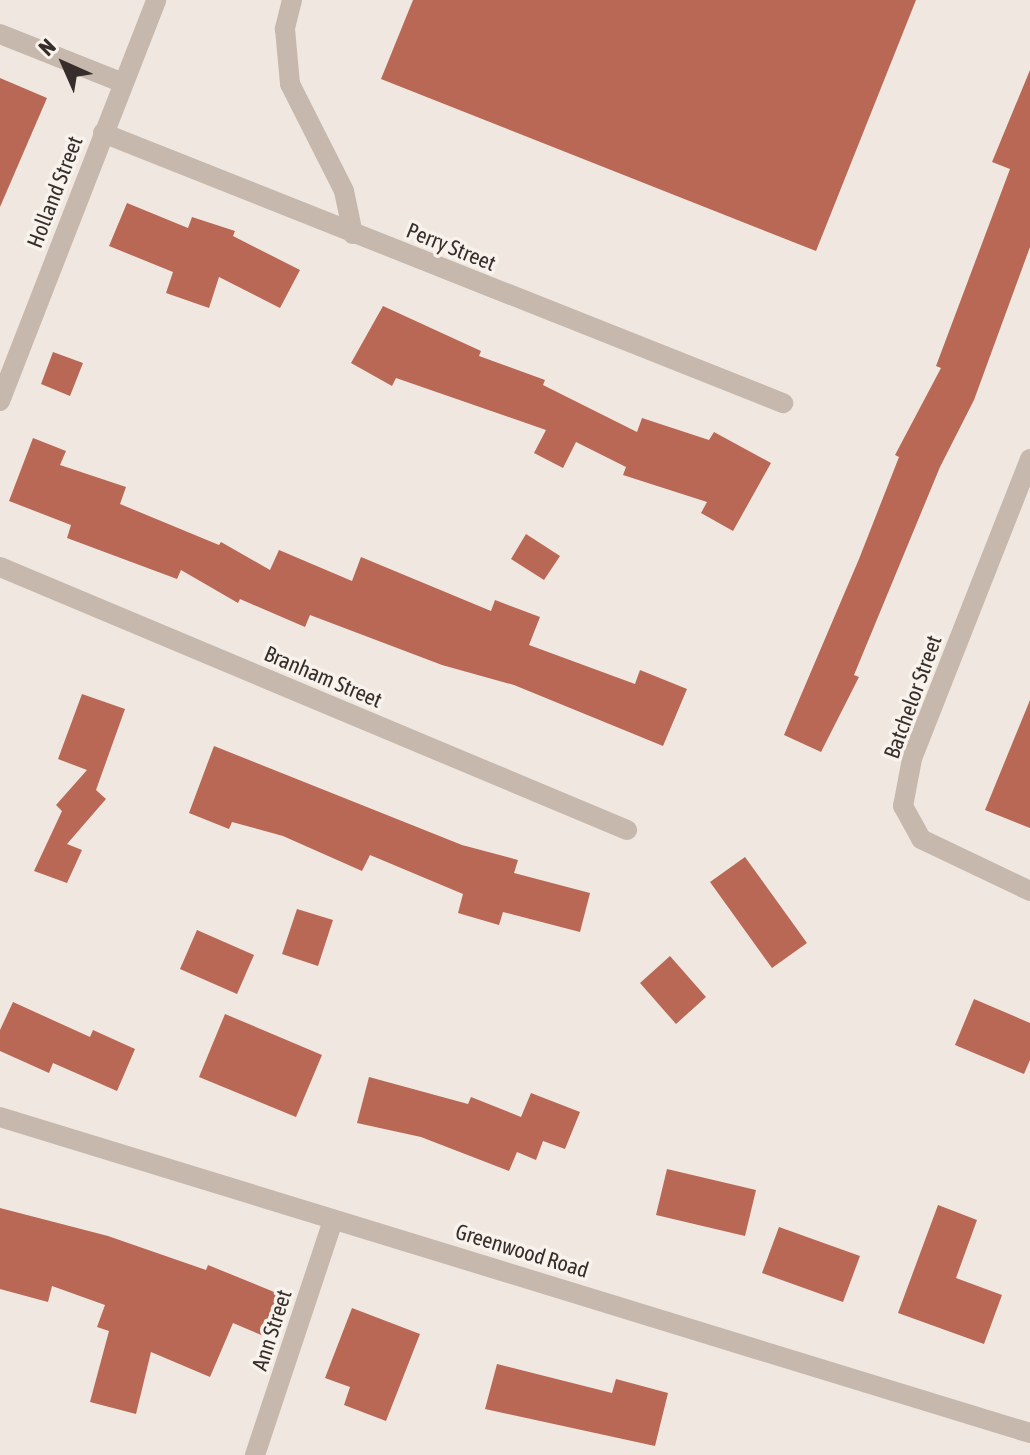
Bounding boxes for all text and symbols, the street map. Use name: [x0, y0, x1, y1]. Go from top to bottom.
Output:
north arrow: [24, 24, 104, 104]
text: N: [33, 33, 61, 61]
street label: Holland Street: [22, 132, 88, 252]
street label: Perry Street: [403, 217, 499, 277]
street label: Batchelor Street: [878, 632, 948, 762]
street label: Branham Street: [260, 640, 386, 714]
street label: Greenwood Road: [452, 1218, 592, 1284]
street label: Ann Street: [247, 1286, 297, 1374]

